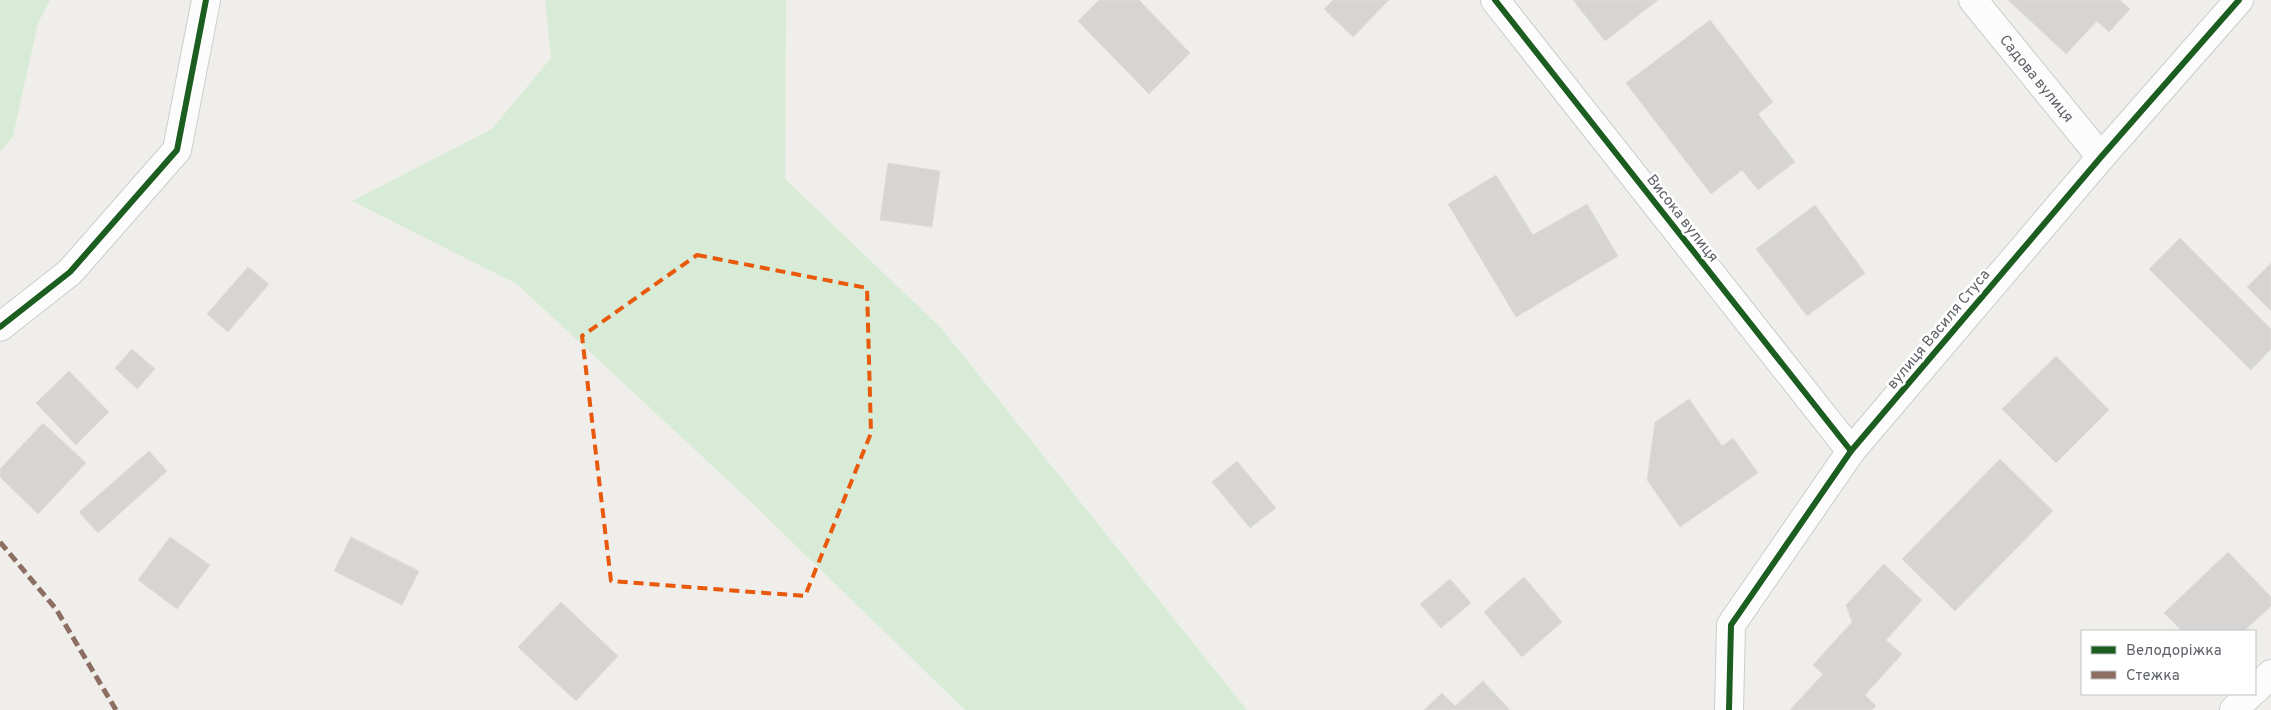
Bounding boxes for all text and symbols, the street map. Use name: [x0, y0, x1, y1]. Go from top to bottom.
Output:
street label: Садова вулиця: [1994, 31, 2077, 127]
street label: Висока вулиця: [1642, 171, 1722, 267]
street label: вулиця Василя Стуса: [1883, 266, 1995, 394]
legend: [2081, 630, 2256, 695]
text: Велодоріжка: [2126, 642, 2222, 661]
text: Стежка: [2126, 667, 2180, 686]

